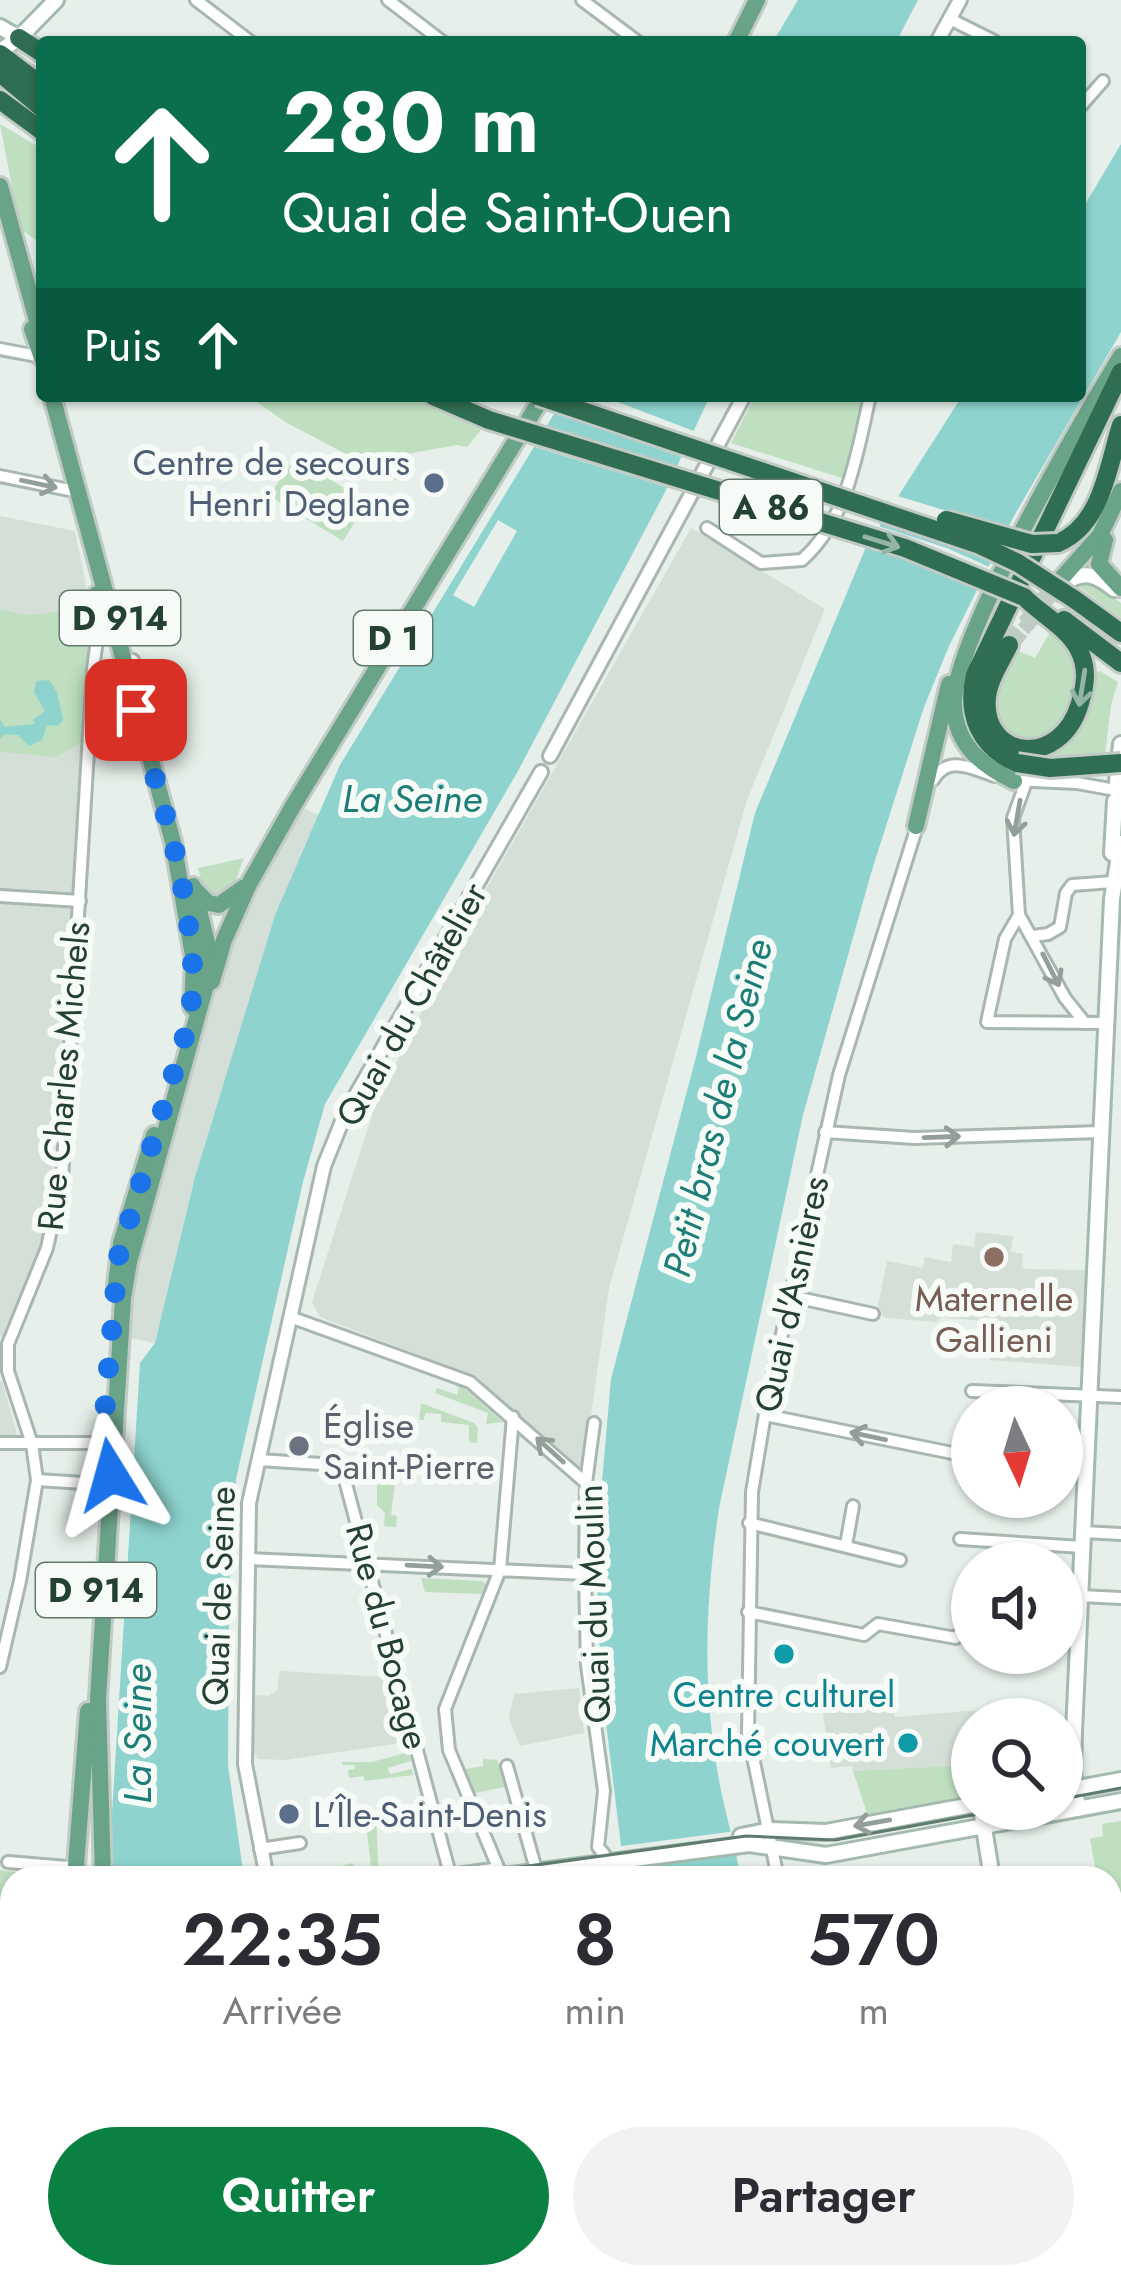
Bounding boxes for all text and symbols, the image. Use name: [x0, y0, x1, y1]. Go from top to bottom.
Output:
text: 280 m: [282, 62, 539, 184]
icon: ahead: [84, 84, 240, 240]
text: Quai de Saint-Ouen: [282, 174, 733, 252]
icon: ahead: [185, 312, 251, 378]
text: Puis: [84, 313, 161, 378]
place label: Centre de secours Henri Deglane: [133, 436, 410, 529]
marker: Centre de secours Henri Deglane: [421, 470, 447, 496]
one-way arrow: [20, 474, 58, 497]
road number: A 86: [720, 480, 822, 534]
one-way arrow: [862, 532, 900, 554]
road number: D 914: [60, 591, 180, 645]
road number: D 1: [354, 611, 432, 665]
pin: [85, 659, 187, 761]
one-way arrow: [1070, 668, 1093, 707]
icon: arrive: [103, 677, 169, 743]
water label: La Seine: [342, 770, 482, 827]
one-way arrow: [1005, 797, 1028, 836]
street label: Quai du Châtelier: [322, 872, 500, 1135]
street label: Rue Charles Michels: [24, 919, 102, 1233]
water label: Petit bras de la Seine: [648, 933, 787, 1283]
one-way arrow: [1040, 952, 1063, 987]
one-way arrow: [922, 1126, 961, 1149]
street label: Quai d'Asnières: [741, 1171, 841, 1417]
marker: Maternelle Gallieni: [981, 1244, 1007, 1270]
place label: Maternelle Gallieni: [915, 1272, 1073, 1365]
north arrow: [951, 1386, 1083, 1518]
map controls: [951, 1386, 1083, 1830]
place label: Église Saint-Pierre: [323, 1399, 495, 1492]
position arrow: [48, 1412, 174, 1538]
one-way arrow: [850, 1424, 888, 1447]
marker: Église Saint-Pierre: [286, 1433, 312, 1459]
one-way arrow: [536, 1436, 566, 1464]
street label: Quai du Moulin: [563, 1484, 623, 1724]
street label: Quai de Seine: [188, 1485, 248, 1707]
street label: Rue du Bocage: [333, 1517, 443, 1755]
button: sound: [951, 1542, 1083, 1674]
one-way arrow: [405, 1555, 444, 1578]
road number: D 914: [36, 1563, 156, 1617]
marker: Centre culturel: [771, 1641, 797, 1667]
water label: La Seine: [109, 1664, 166, 1804]
place label: Centre culturel: [673, 1668, 895, 1720]
button: search: [951, 1698, 1083, 1830]
place label: Marché couvert: [650, 1717, 884, 1769]
marker: Marché couvert: [895, 1730, 921, 1756]
place label: L'Île-Saint-Denis: [313, 1788, 547, 1840]
marker: L'Île-Saint-Denis: [276, 1801, 302, 1827]
one-way arrow: [853, 1813, 892, 1836]
text: 22:35: [182, 1888, 383, 1992]
text: 8: [573, 1888, 617, 1992]
text: 570: [808, 1888, 940, 1992]
text: Arrivée: [223, 1982, 342, 2039]
text: min: [565, 1982, 626, 2039]
text: m: [859, 1982, 889, 2039]
button: Quitter: [48, 2127, 549, 2265]
button: Partager: [573, 2127, 1074, 2265]

